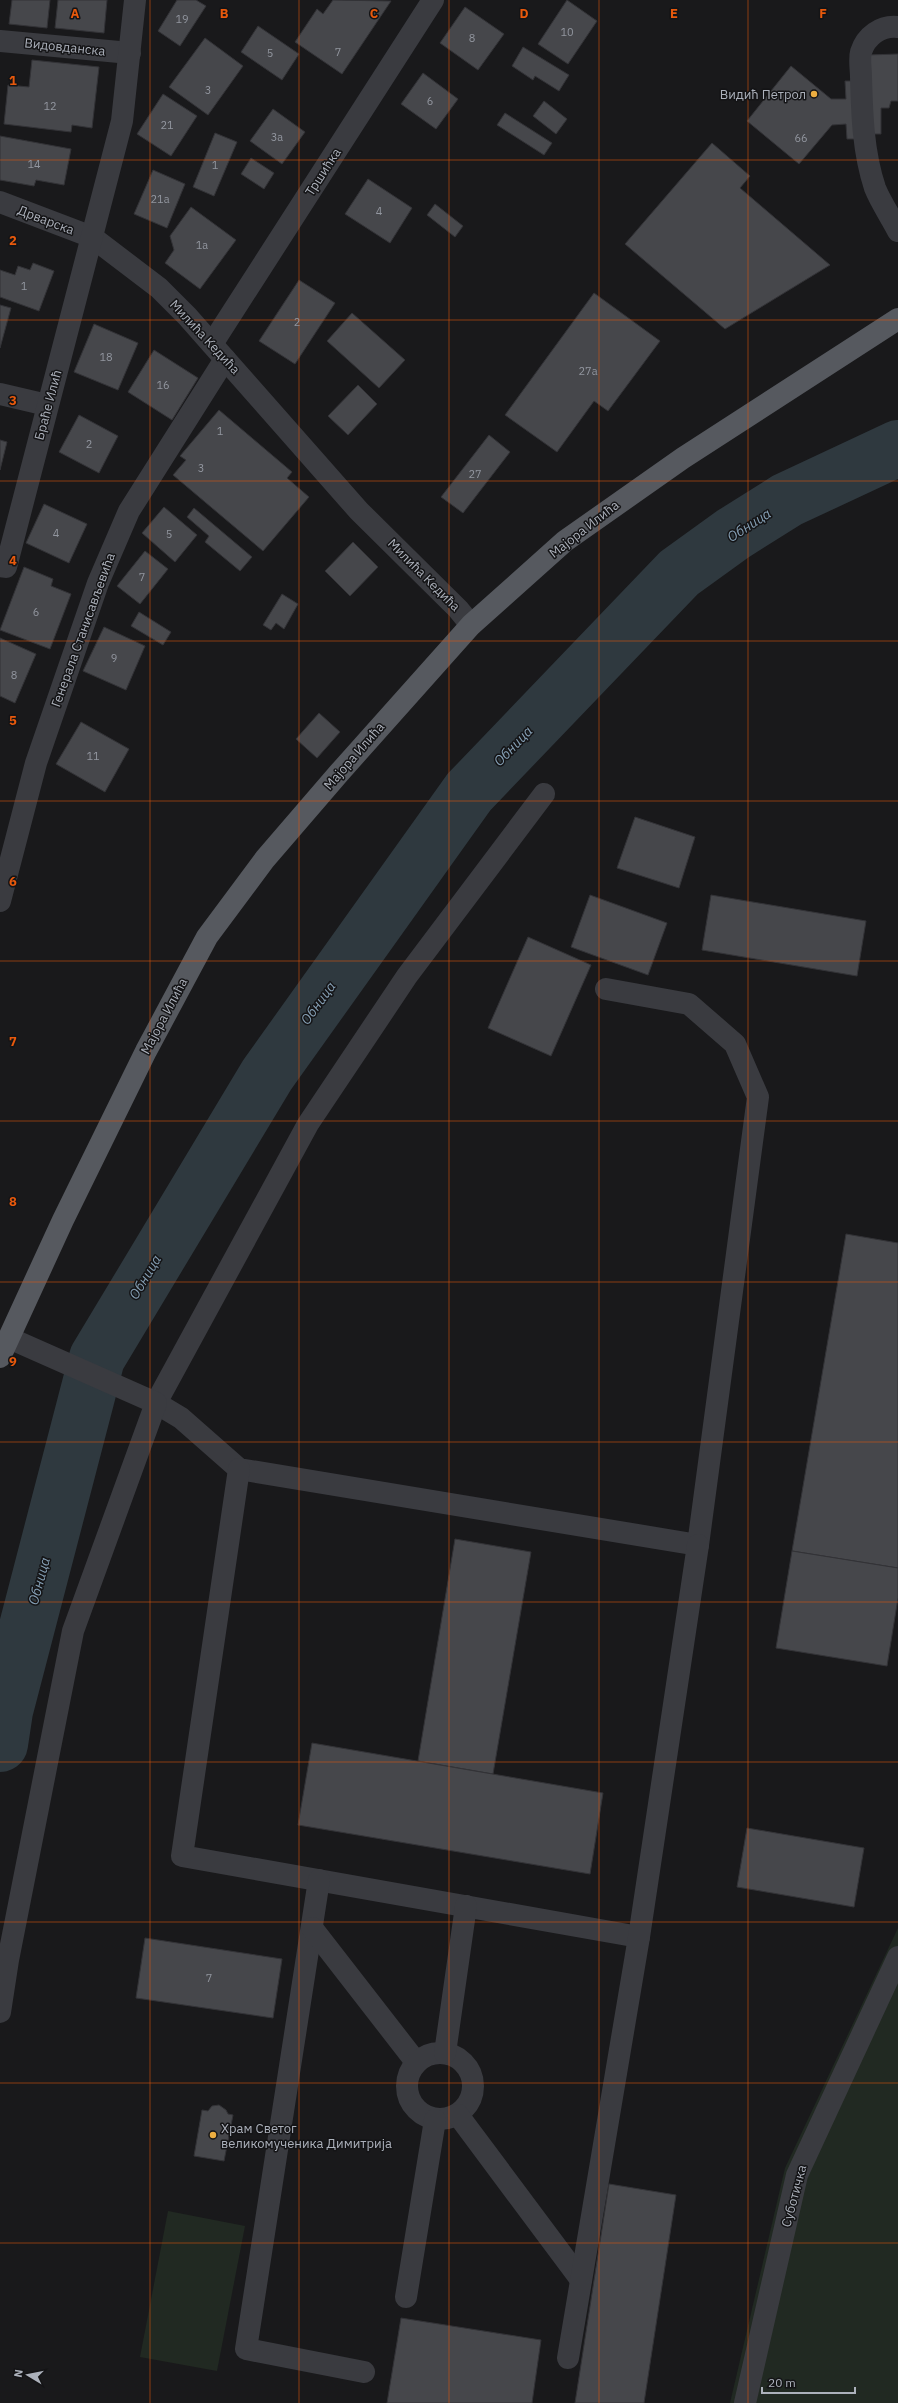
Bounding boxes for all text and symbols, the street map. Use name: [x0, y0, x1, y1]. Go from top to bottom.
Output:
text: A: [71, 5, 80, 22]
text: B: [220, 5, 229, 22]
text: C: [370, 5, 379, 22]
text: D: [519, 5, 529, 22]
text: E: [670, 5, 678, 22]
text: F: [819, 5, 827, 22]
house number: 19: [175, 12, 189, 26]
house number: 10: [560, 25, 574, 39]
house number: 8: [469, 31, 475, 45]
street label: Видовданска: [24, 34, 106, 60]
house number: 7: [335, 45, 341, 59]
house number: 5: [267, 46, 273, 60]
text: 1: [9, 72, 17, 89]
house number: 3: [205, 83, 211, 97]
place label: Видић Петрол: [720, 86, 806, 103]
marker: Видић Петрол: [809, 89, 819, 99]
house number: 6: [427, 94, 433, 108]
house number: 12: [43, 99, 57, 113]
house number: 21: [160, 118, 174, 132]
house number: 3a: [271, 130, 283, 144]
house number: 66: [794, 131, 808, 145]
street label: Тршићка: [301, 145, 345, 199]
house number: 14: [27, 157, 41, 171]
house number: 1: [212, 158, 219, 172]
house number: 21a: [150, 192, 170, 206]
street label: Дрварска: [15, 201, 77, 239]
house number: 4: [376, 204, 383, 218]
text: 2: [9, 232, 17, 249]
house number: 1a: [196, 238, 208, 252]
house number: 1: [21, 279, 28, 293]
street label: Милића Кедића: [166, 296, 244, 378]
house number: 2: [294, 315, 300, 329]
house number: 18: [99, 350, 113, 364]
house number: 27a: [578, 364, 598, 378]
street label: Браће Илић: [30, 368, 66, 442]
house number: 16: [156, 378, 170, 392]
text: 3: [9, 392, 17, 409]
house number: 1: [217, 424, 224, 438]
house number: 2: [86, 437, 92, 451]
house number: 3: [198, 461, 204, 475]
house number: 27: [468, 467, 482, 481]
street label: Мајора Илића: [546, 496, 622, 562]
water label: Обница: [724, 504, 774, 546]
house number: 4: [53, 526, 60, 540]
house number: 5: [166, 527, 172, 541]
street label: Милића Кедића: [384, 535, 464, 615]
street label: Генерала Станисављевића: [47, 551, 119, 709]
text: 4: [9, 552, 17, 569]
house number: 7: [139, 570, 145, 584]
house number: 6: [33, 605, 39, 619]
house number: 9: [111, 651, 117, 665]
house number: 8: [11, 668, 17, 682]
text: 5: [9, 712, 17, 729]
street label: Мајора Илића: [320, 719, 388, 793]
water label: Обница: [490, 722, 536, 770]
house number: 11: [86, 749, 100, 763]
text: 6: [9, 873, 17, 890]
street label: Мајора Илића: [137, 975, 191, 1057]
water label: Обница: [296, 978, 340, 1028]
text: 7: [9, 1033, 17, 1050]
text: 8: [9, 1193, 17, 1210]
water label: Обница: [125, 1251, 165, 1303]
text: 9: [9, 1353, 17, 1370]
water label: Обница: [24, 1555, 54, 1607]
house number: 7: [206, 1971, 212, 1985]
place label: Храм Светог великомученика Димитрија: [221, 2120, 392, 2152]
marker: Храм Светог великомученика Димитрија: [208, 2130, 218, 2140]
street label: Суботичка: [778, 2163, 810, 2229]
north arrow: [8, 2355, 48, 2395]
text: N: [11, 2368, 26, 2378]
scale bar: [762, 2369, 855, 2395]
text: 20 m: [768, 2375, 796, 2390]

